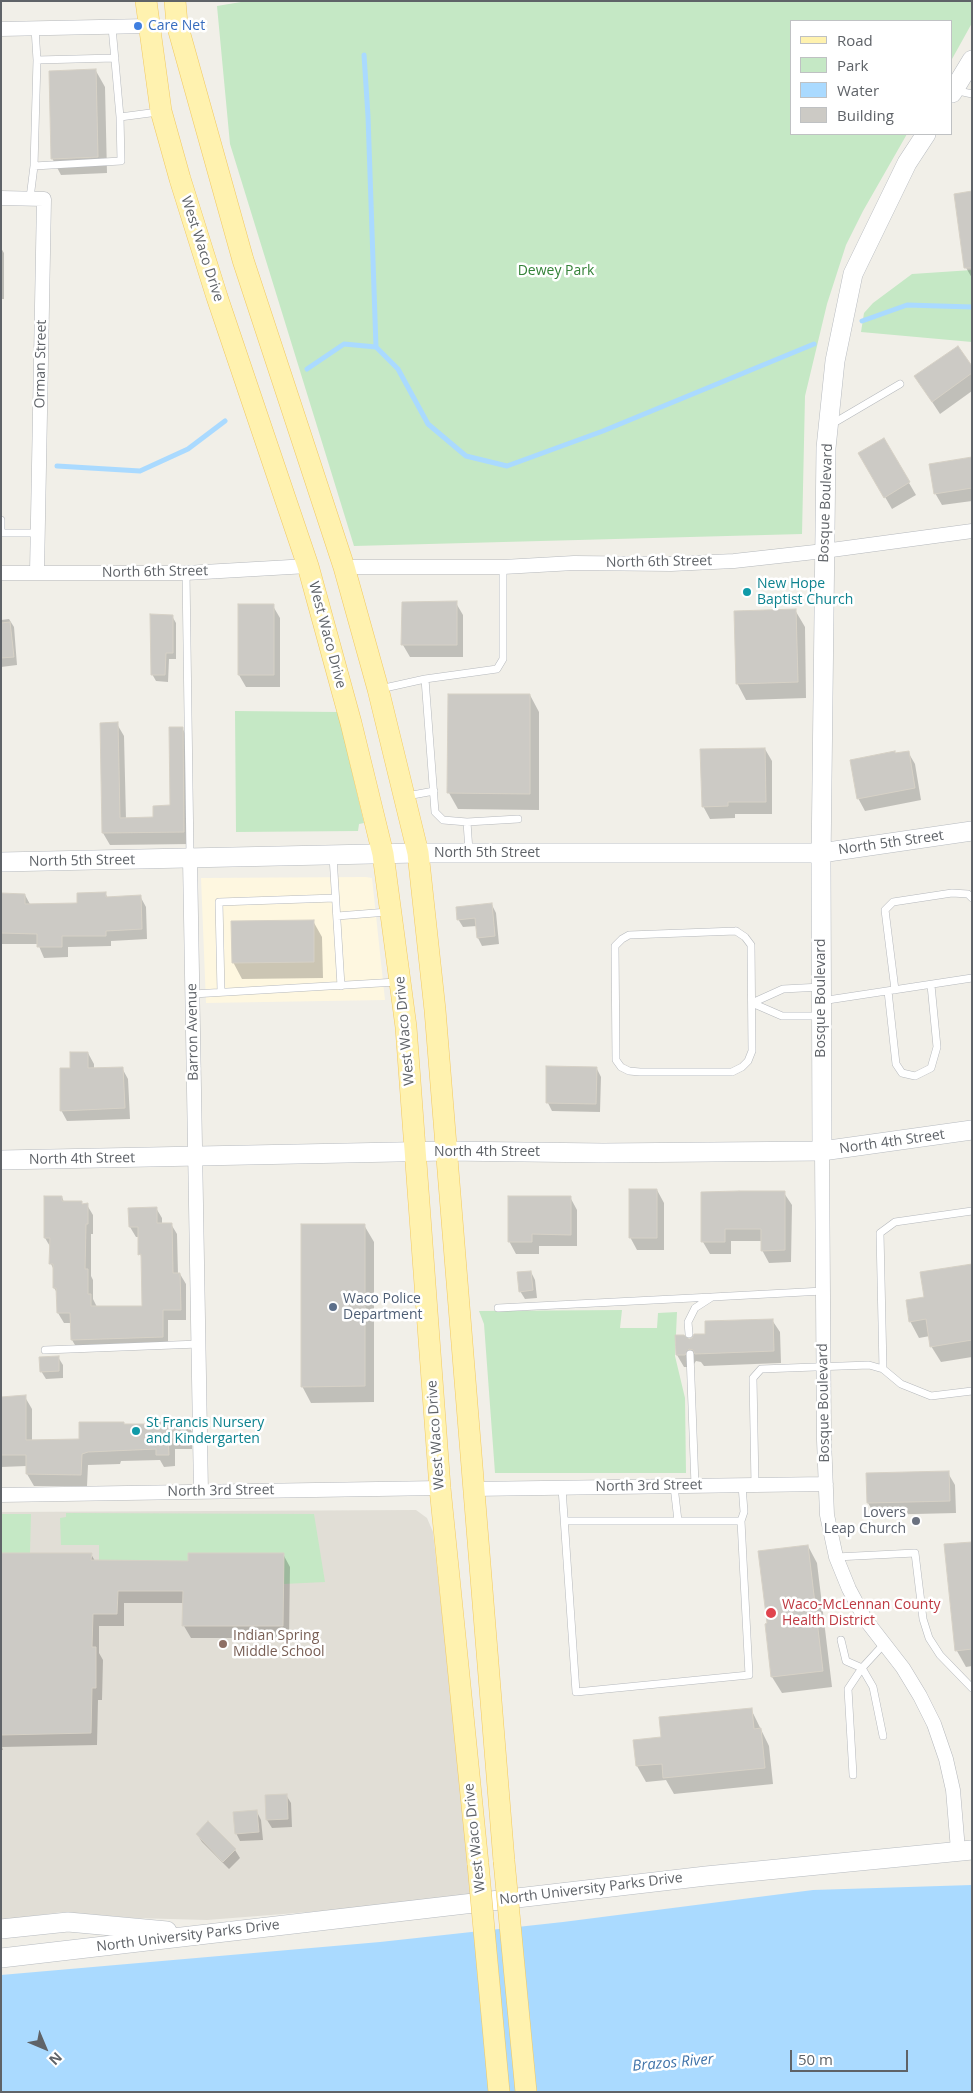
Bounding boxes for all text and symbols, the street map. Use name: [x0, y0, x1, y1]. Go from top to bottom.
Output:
place label: Care Net: [148, 18, 205, 34]
marker: Care Net: [132, 20, 144, 32]
legend: [790, 20, 953, 135]
text: Road: [837, 30, 873, 50]
text: Park: [837, 55, 868, 75]
text: Water: [837, 80, 879, 100]
text: Building: [837, 105, 894, 125]
street label: West Waco Drive: [177, 194, 227, 304]
park label: Dewey Park: [518, 263, 594, 279]
street label: Orman Street: [32, 320, 50, 408]
street label: Bosque Boulevard: [816, 443, 836, 563]
street label: North 6th Street: [606, 553, 712, 571]
street label: North 6th Street: [102, 563, 208, 581]
place label: New Hope Baptist Church: [757, 576, 853, 608]
street label: West Waco Drive: [305, 580, 349, 690]
marker: New Hope Baptist Church: [741, 586, 753, 598]
street label: North 5th Street: [837, 827, 945, 859]
street label: North 5th Street: [434, 845, 540, 861]
street label: North 5th Street: [29, 852, 135, 870]
street label: Bosque Boulevard: [813, 938, 829, 1058]
street label: West Waco Drive: [392, 976, 418, 1086]
street label: Barron Avenue: [184, 983, 202, 1081]
street label: North 4th Street: [838, 1126, 946, 1158]
street label: North 4th Street: [434, 1144, 540, 1160]
street label: North 4th Street: [29, 1150, 135, 1168]
place label: Waco Police Department: [343, 1291, 422, 1324]
marker: Waco Police Department: [327, 1301, 339, 1313]
street label: Bosque Boulevard: [815, 1343, 833, 1463]
street label: West Waco Drive: [424, 1380, 448, 1490]
place label: St Francis Nursery and Kindergarten: [146, 1415, 264, 1448]
marker: St Francis Nursery and Kindergarten: [130, 1425, 142, 1437]
street label: North 3rd Street: [595, 1477, 703, 1495]
street label: North 3rd Street: [167, 1482, 275, 1500]
place label: Lovers Leap Church: [824, 1505, 906, 1538]
marker: Lovers Leap Church: [910, 1515, 922, 1527]
place label: Waco-McLennan County Health District: [782, 1597, 940, 1630]
marker: Waco-McLennan County Health District: [764, 1606, 778, 1620]
place label: Indian Spring Middle School: [233, 1628, 325, 1660]
marker: Indian Spring Middle School: [217, 1638, 229, 1650]
street label: West Waco Drive: [461, 1783, 489, 1893]
street label: North University Parks Drive: [498, 1869, 684, 1909]
street label: North University Parks Drive: [95, 1916, 281, 1956]
north arrow: [20, 2023, 70, 2073]
scale bar: [793, 2040, 910, 2072]
text: N: [45, 2048, 67, 2070]
text: 50 m: [798, 2049, 833, 2069]
water label: Brazos River: [632, 2050, 714, 2076]

